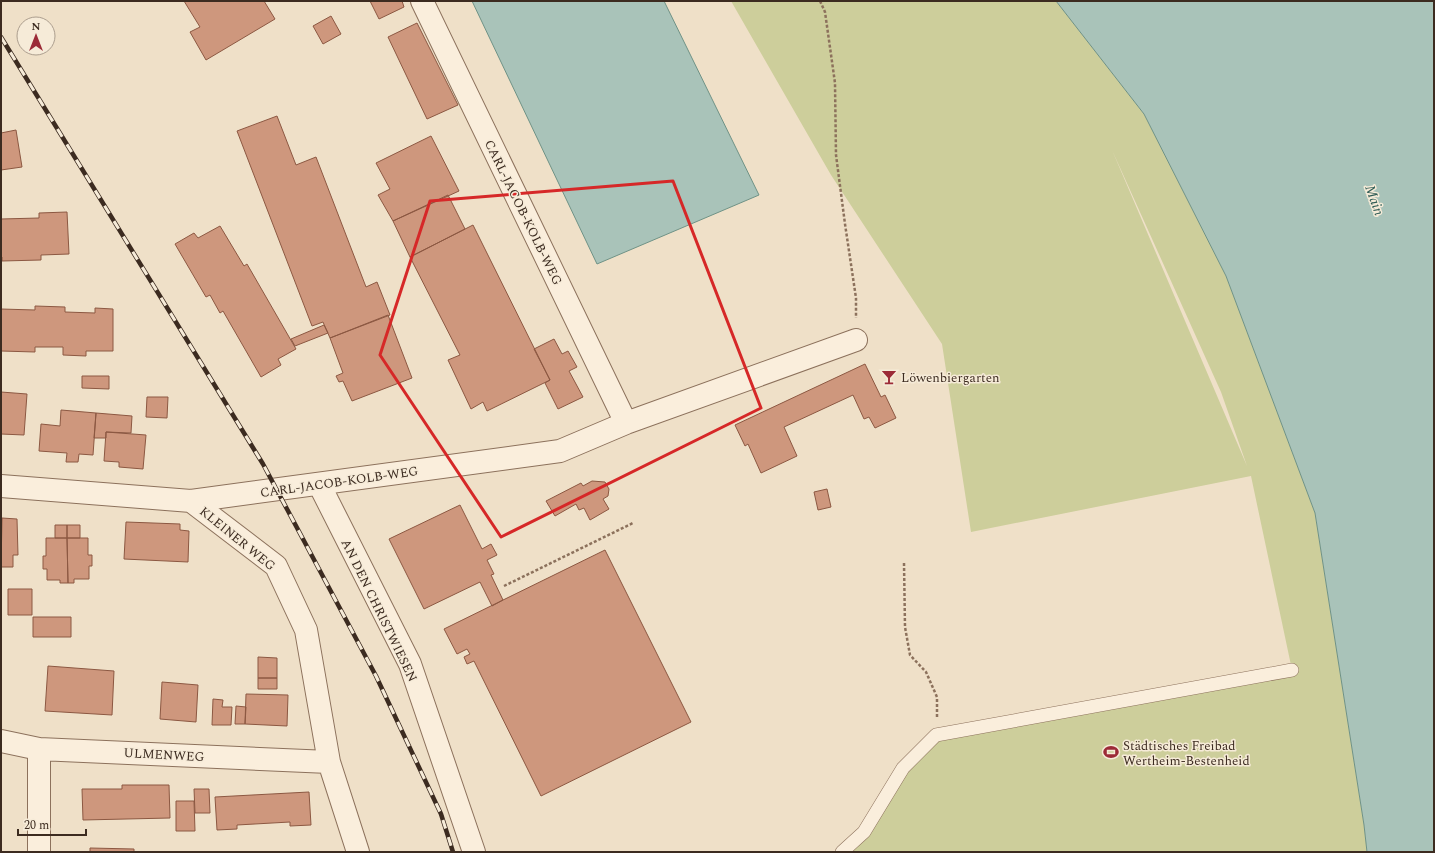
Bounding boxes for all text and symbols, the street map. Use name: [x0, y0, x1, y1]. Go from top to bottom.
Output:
north arrow: [16, 16, 56, 56]
text: N: [32, 18, 41, 35]
street label: CARL-JACOB-KOLB-WEG: [479, 136, 567, 289]
water label: Main: [1359, 182, 1390, 219]
bar icon: Löwenbiergarten: [880, 368, 898, 386]
place label: Löwenbiergarten: [901, 368, 1000, 388]
street label: CARL-JACOB-KOLB-WEG: [259, 461, 420, 503]
street label: KLEINER WEG: [195, 502, 280, 576]
street label: AN DEN CHRISTWIESEN: [336, 536, 422, 685]
place label: Städtisches Freibad Wertheim-Bestenheid: [1123, 736, 1250, 771]
street label: ULMENWEG: [123, 743, 205, 767]
sports icon: Städtisches Freibad Wertheim-Bestenheid: [1102, 743, 1120, 761]
scale bar: [18, 811, 86, 837]
text: 20 m: [24, 816, 49, 835]

